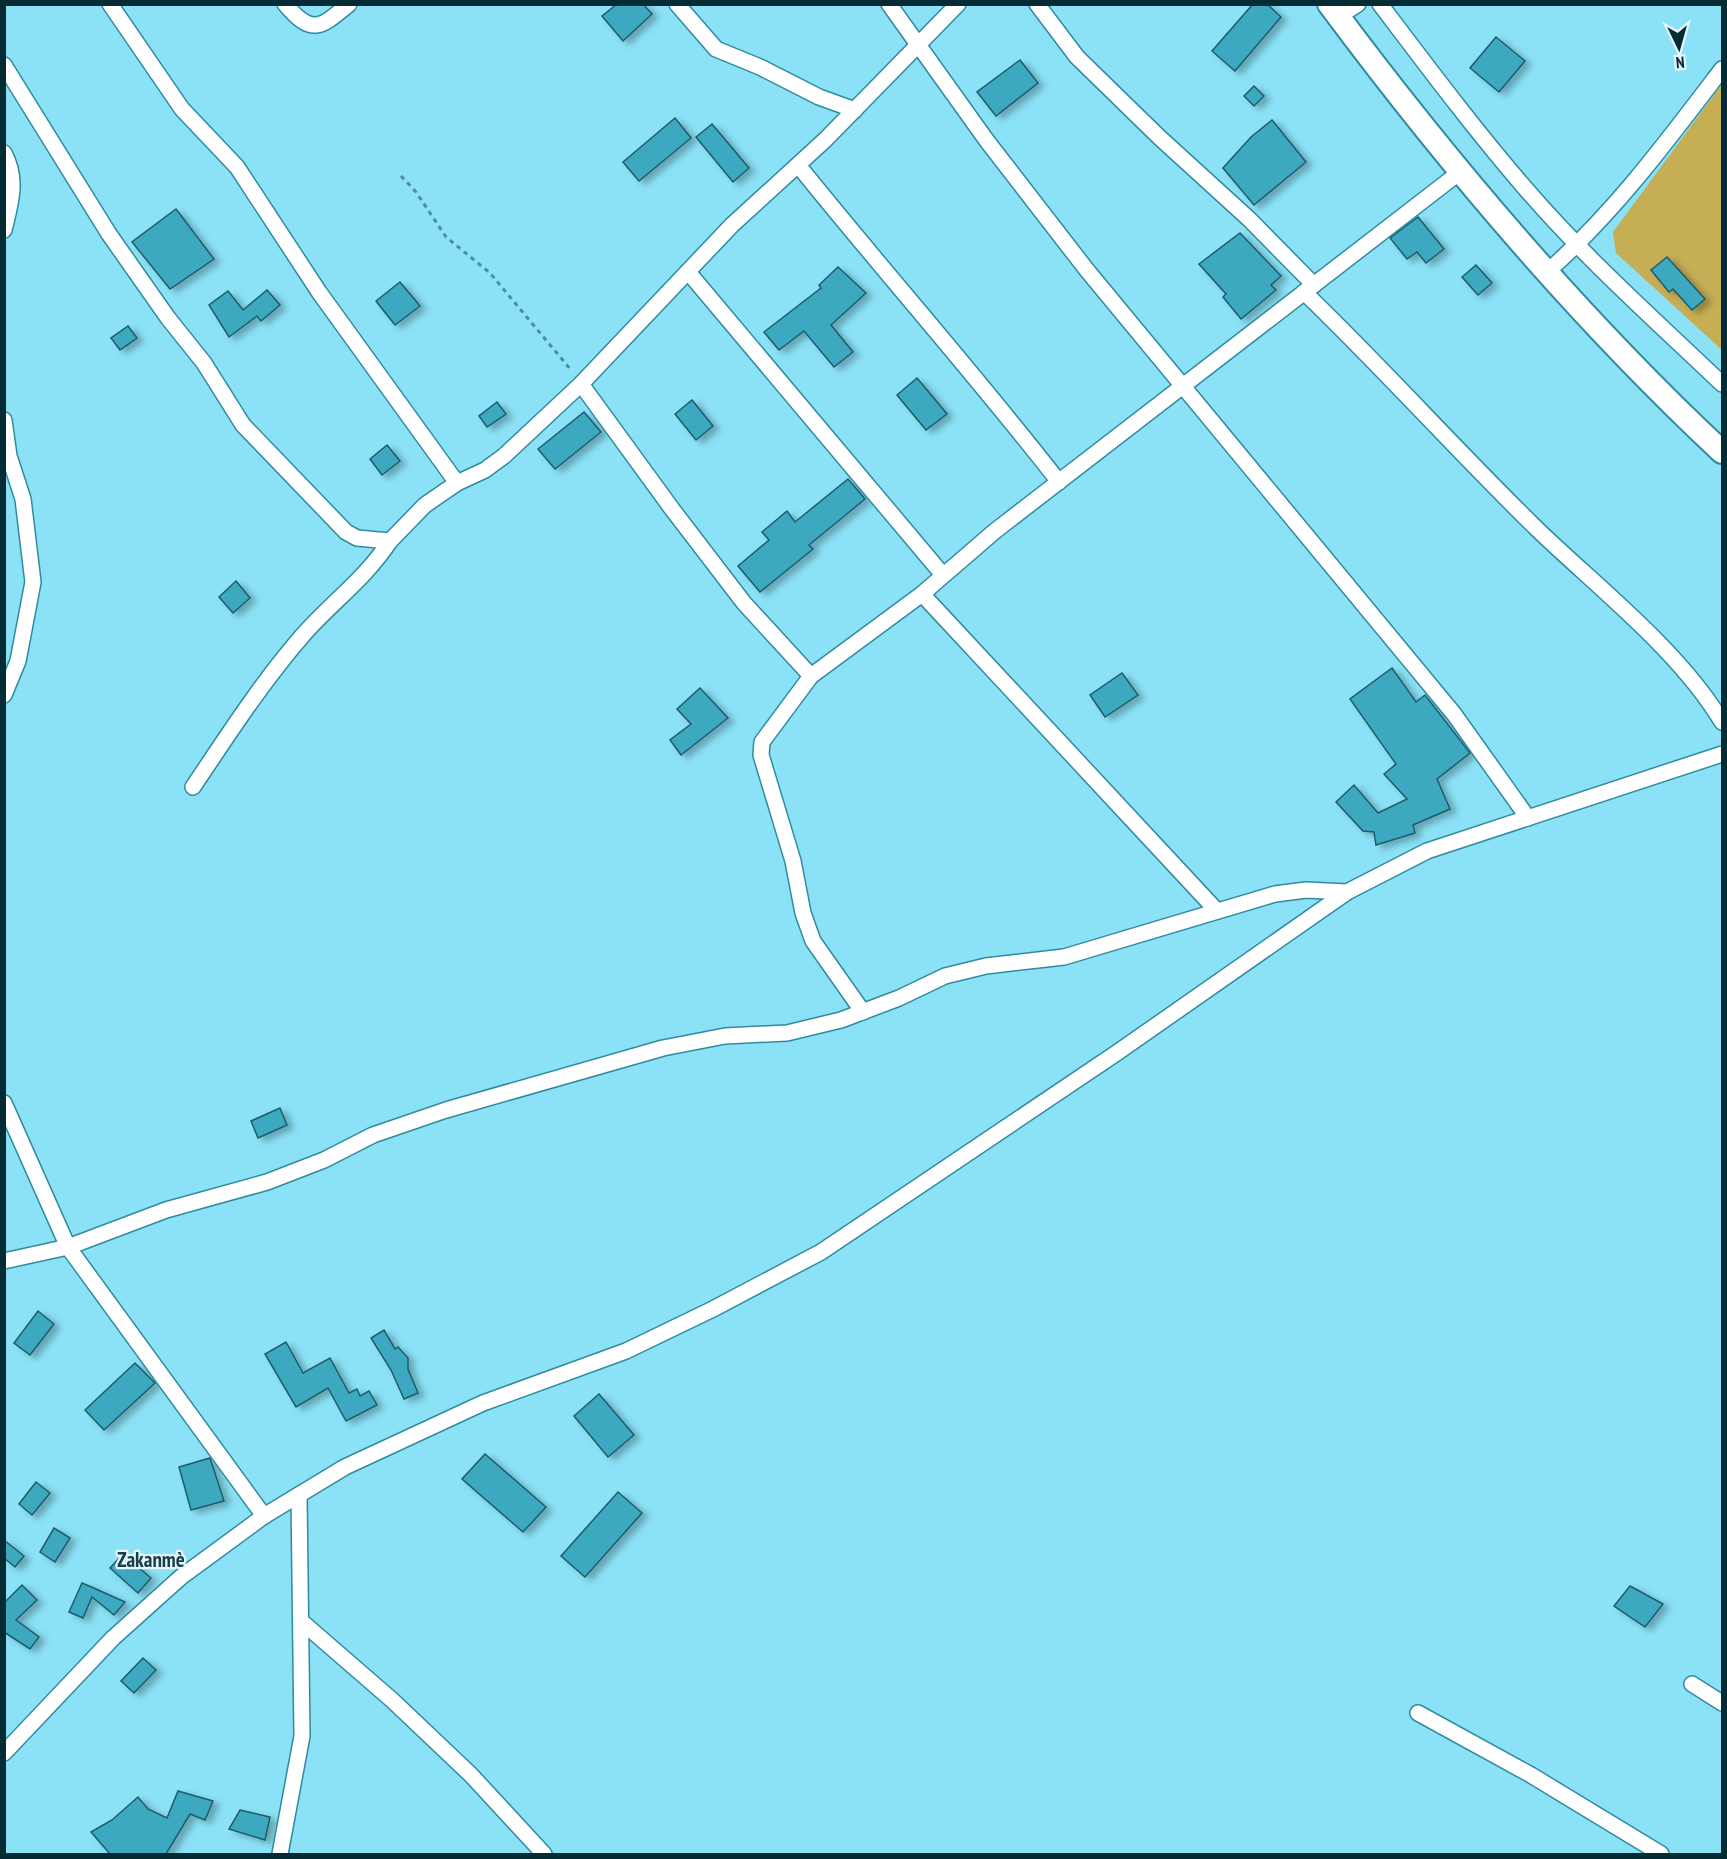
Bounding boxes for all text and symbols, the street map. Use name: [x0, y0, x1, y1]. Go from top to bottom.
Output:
north arrow: [1649, 18, 1709, 78]
text: N: [1675, 53, 1685, 73]
district label: Zakanmè: [117, 1546, 185, 1573]

